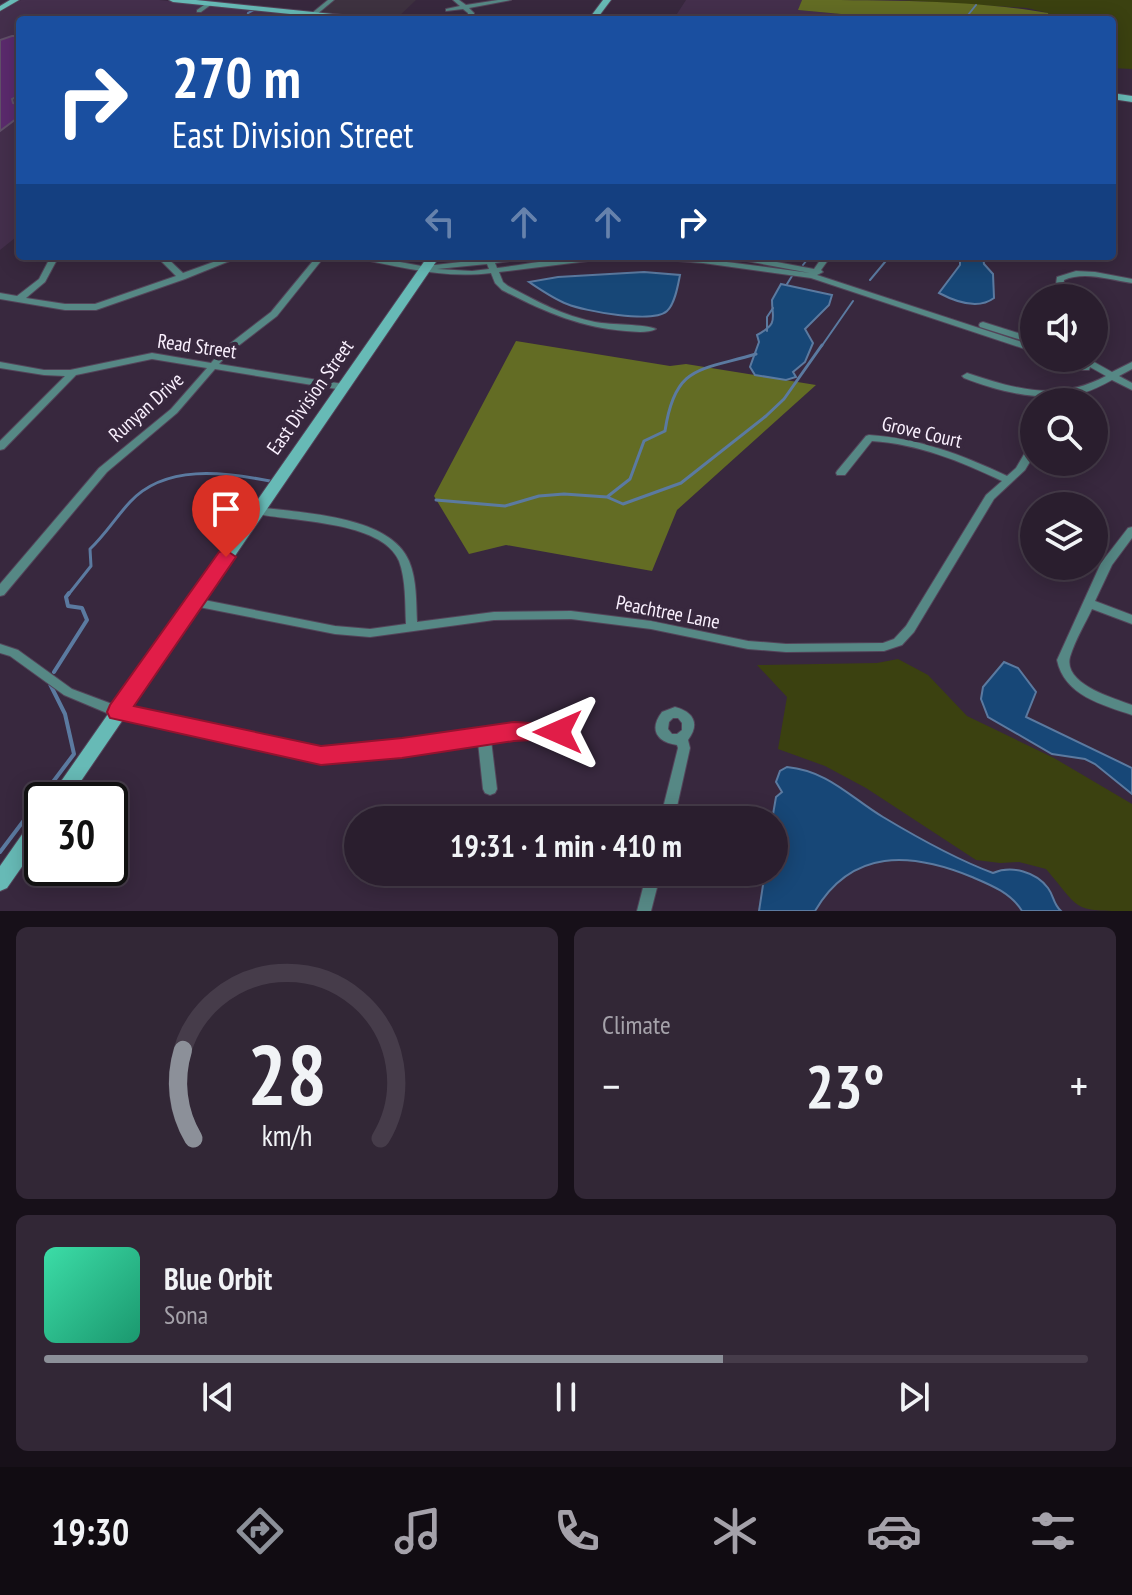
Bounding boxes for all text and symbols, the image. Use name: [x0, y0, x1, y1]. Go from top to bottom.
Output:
text: 270 m: [172, 41, 301, 113]
icon: right: [40, 48, 144, 152]
text: East Division Street: [172, 111, 414, 158]
icon: left: [418, 200, 462, 244]
icon: ahead: [502, 200, 546, 244]
icon: ahead: [586, 200, 630, 244]
icon: right: [670, 200, 714, 244]
map controls: [1020, 284, 1108, 580]
button: sound: [1020, 284, 1108, 372]
street label: Read Street: [156, 328, 239, 364]
street label: East Division Street: [261, 334, 359, 459]
street label: Runyan Drive: [103, 367, 189, 447]
button: search: [1020, 388, 1108, 476]
street label: Grove Court: [879, 410, 965, 454]
pin: [192, 475, 260, 557]
icon: arrive: [204, 487, 248, 531]
button: layers: [1020, 492, 1108, 580]
street label: Peachtree Lane: [614, 589, 722, 635]
position arrow: [516, 690, 600, 774]
speed limit sign: 30: [24, 782, 128, 886]
text: 19:31 · 1 min · 410 m: [450, 826, 682, 865]
text: Climate: [602, 1008, 671, 1041]
text: 28: [247, 1020, 327, 1128]
text: 23°: [805, 1047, 885, 1125]
text: −: [602, 1057, 620, 1114]
text: +: [1070, 1057, 1088, 1114]
text: km/h: [262, 1117, 312, 1154]
text: Blue Orbit: [164, 1259, 272, 1298]
text: Sona: [164, 1298, 208, 1331]
icon: previous: [196, 1375, 240, 1419]
icon: pause: [544, 1375, 588, 1419]
icon: next: [892, 1375, 936, 1419]
icon: directions: [232, 1503, 288, 1559]
icon: music: [390, 1503, 446, 1559]
icon: phone: [549, 1503, 605, 1559]
icon: climate: [707, 1503, 763, 1559]
icon: car: [866, 1503, 922, 1559]
icon: filters: [1025, 1503, 1081, 1559]
text: 19:30: [51, 1508, 129, 1555]

